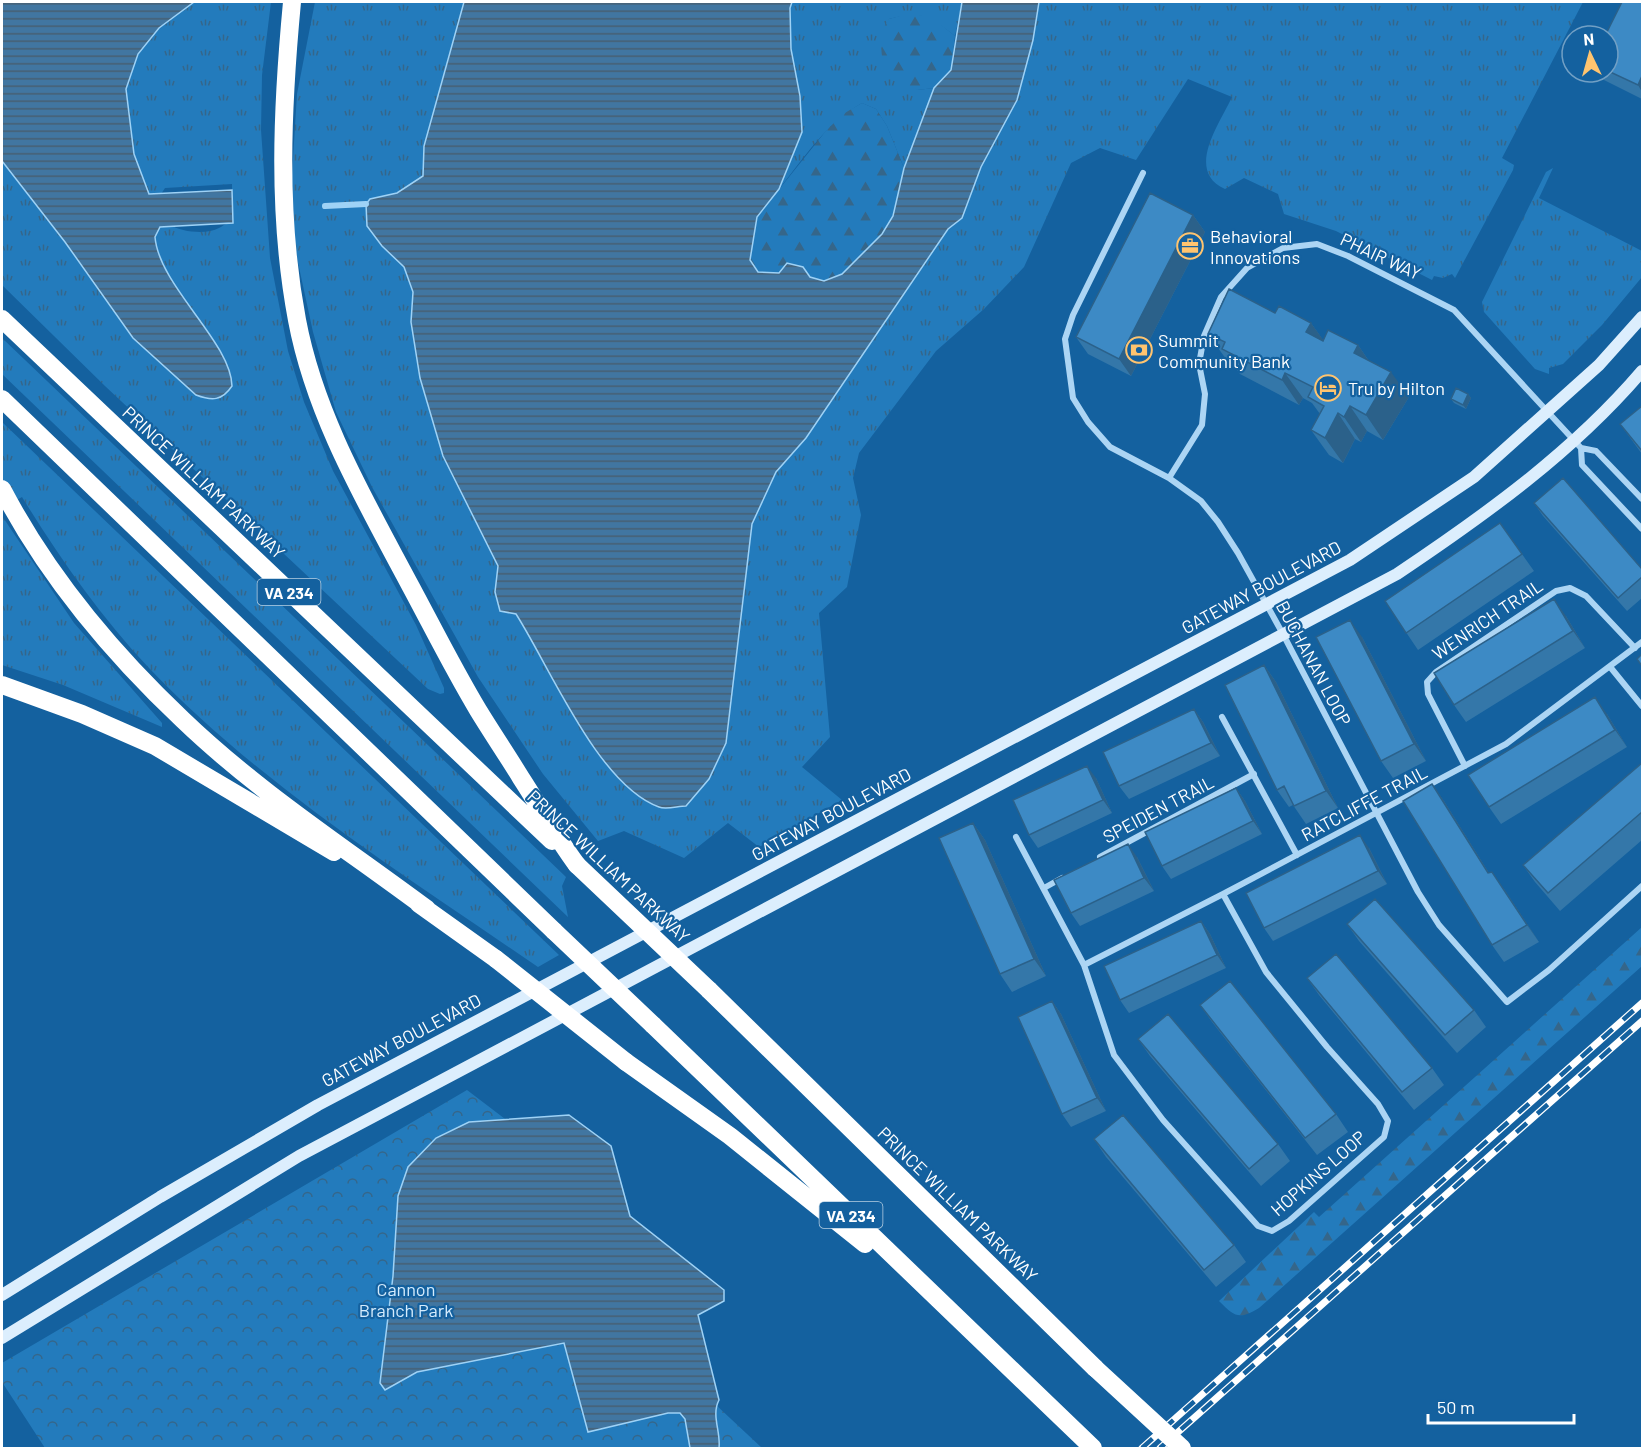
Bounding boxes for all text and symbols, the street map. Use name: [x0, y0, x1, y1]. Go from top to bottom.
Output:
north arrow: [1560, 24, 1620, 84]
text: N: [1583, 29, 1595, 48]
place label: Behavioral Innovations: [1210, 225, 1300, 268]
street label: PHAIR WAY: [1337, 228, 1425, 284]
office icon: Behavioral Innovations: [1175, 231, 1205, 261]
place label: Summit Community Bank: [1158, 329, 1290, 372]
bank icon: Summit Community Bank: [1124, 335, 1154, 365]
hotel icon: Tru by Hilton: [1313, 373, 1343, 403]
place label: Tru by Hilton: [1348, 377, 1445, 399]
street label: PRINCE WILLIAM PARKWAY: [118, 401, 290, 563]
street label: GATEWAY BOULEVARD: [1178, 536, 1344, 638]
street label: WENRICH TRAIL: [1428, 574, 1546, 664]
road number: VA 234: [258, 579, 320, 605]
street label: BUCHANAN LOOP: [1272, 597, 1356, 729]
street label: RATCLIFFE TRAIL: [1297, 761, 1431, 845]
street label: GATEWAY BOULEVARD: [748, 763, 914, 865]
street label: SPEIDEN TRAIL: [1099, 771, 1217, 847]
street label: PRINCE WILLIAM PARKWAY: [523, 785, 695, 947]
street label: GATEWAY BOULEVARD: [318, 989, 484, 1091]
street label: PRINCE WILLIAM PARKWAY: [873, 1122, 1043, 1286]
street label: HOPKINS LOOP: [1266, 1126, 1370, 1220]
road number: VA 234: [820, 1202, 882, 1228]
park label: Cannon Branch Park: [359, 1278, 453, 1321]
scale bar: [1428, 1387, 1574, 1425]
text: 50 m: [1437, 1396, 1475, 1418]

